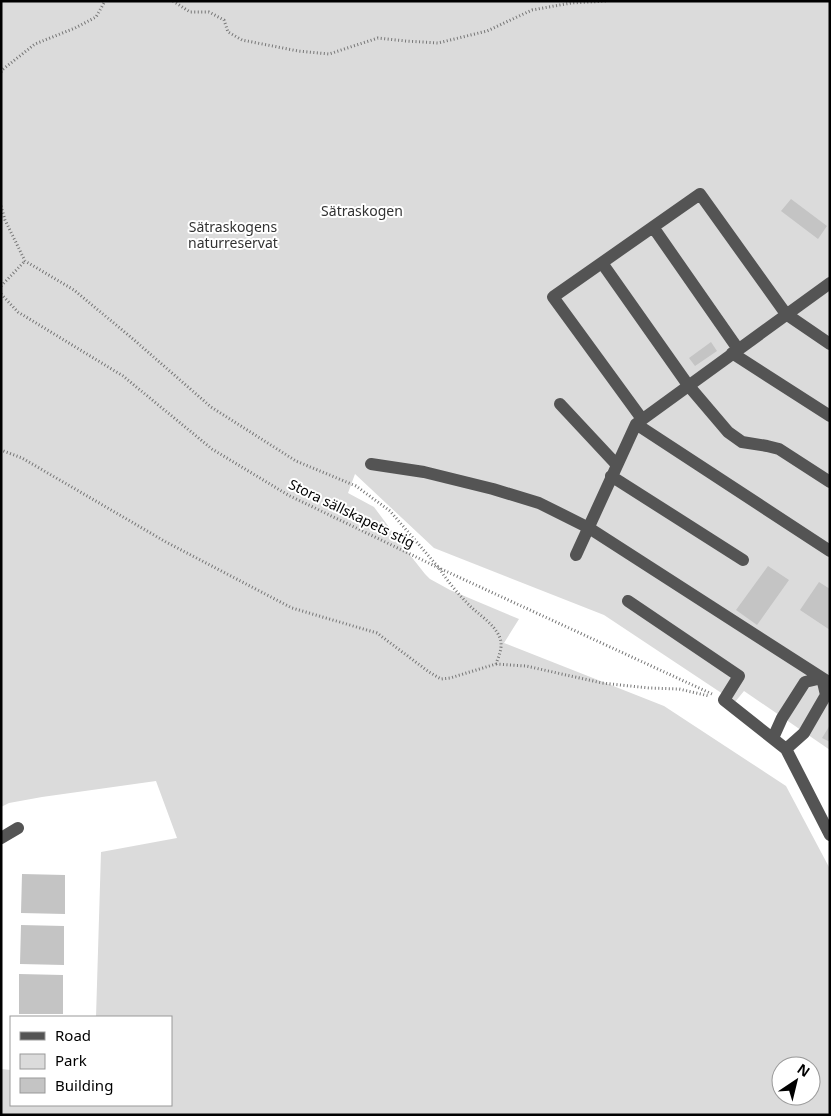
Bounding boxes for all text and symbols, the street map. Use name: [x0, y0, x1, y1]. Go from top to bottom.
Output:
park label: Sätraskogen: [321, 201, 403, 220]
park label: Sätraskogens naturreservat: [188, 217, 278, 252]
street label: Stora sällskapets stig: [286, 474, 418, 552]
legend: [10, 1016, 172, 1106]
text: Road: [55, 1025, 91, 1045]
text: Park: [55, 1050, 87, 1070]
north arrow: [771, 1056, 821, 1106]
text: N: [794, 1059, 814, 1081]
text: Building: [55, 1075, 113, 1095]

